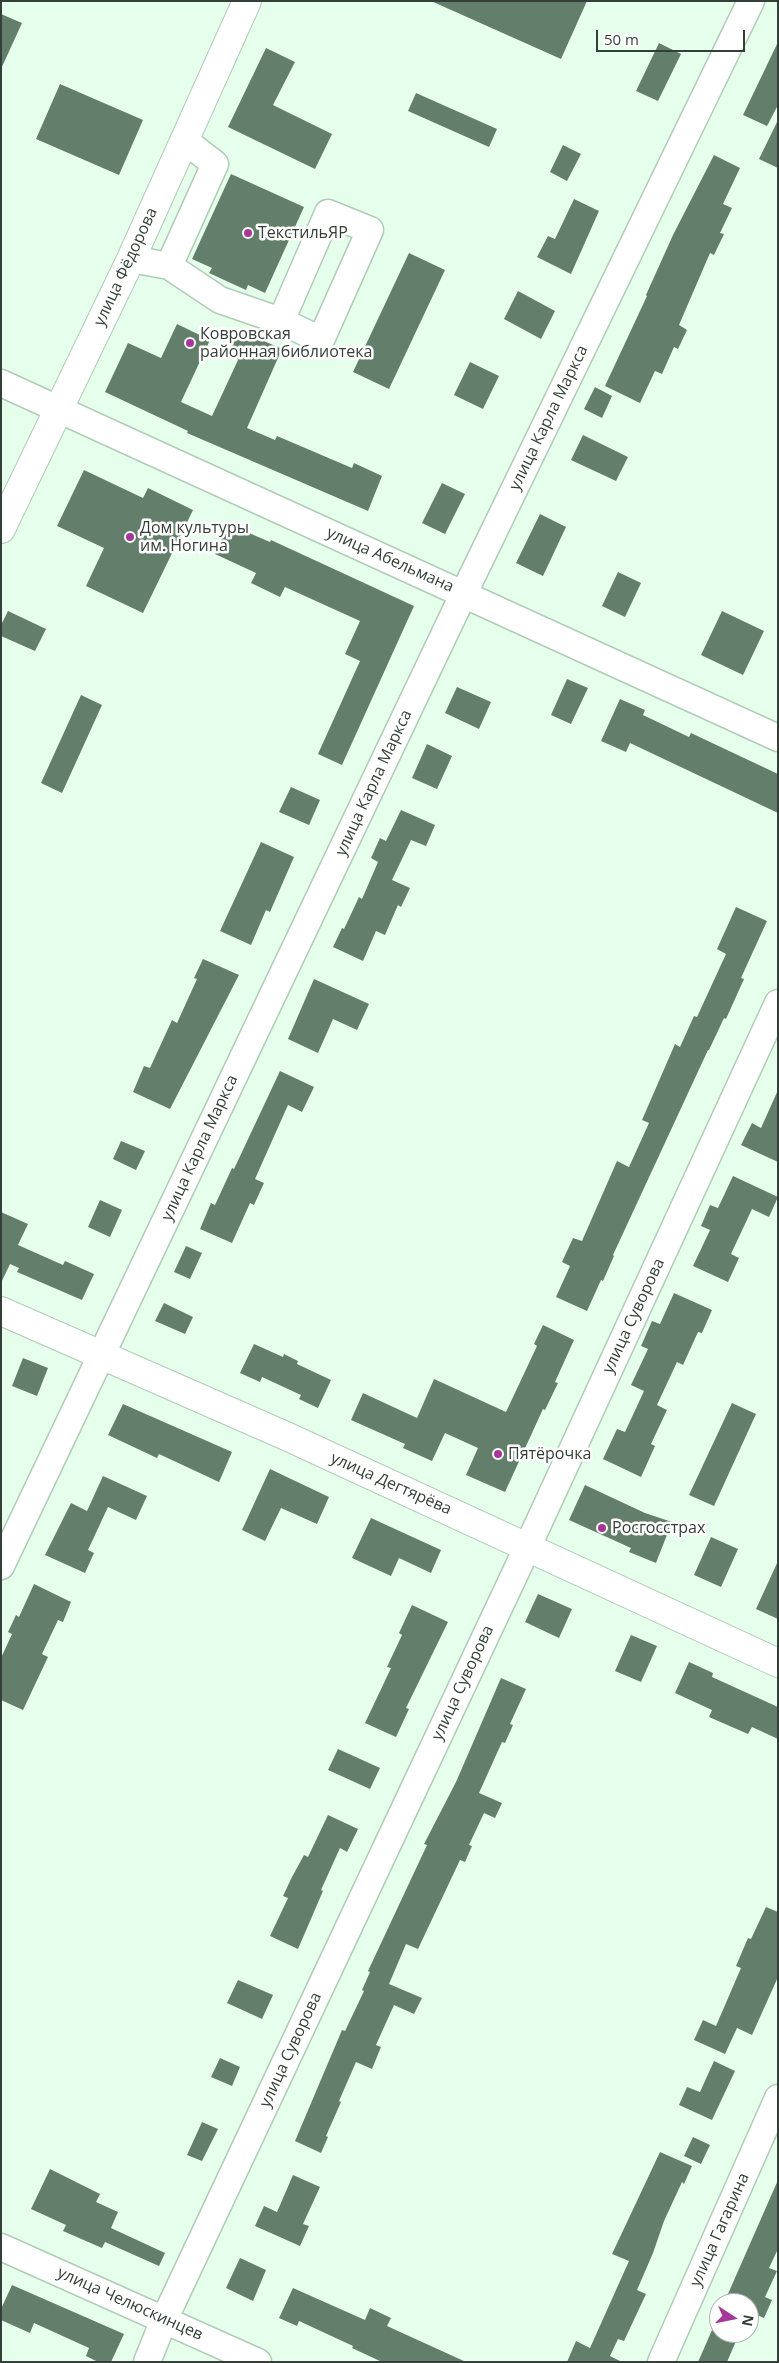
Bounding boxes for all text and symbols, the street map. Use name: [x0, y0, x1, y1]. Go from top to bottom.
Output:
scale bar: [599, 20, 748, 52]
text: 50 m: [604, 29, 639, 49]
street label: улица Фёдорова: [90, 205, 162, 329]
place label: ТекстильЯР: [258, 223, 348, 243]
marker: ТекстильЯР: [242, 227, 254, 239]
place label: Ковровская районная библиотека: [200, 324, 372, 362]
marker: Ковровская районная библиотека: [184, 337, 196, 349]
street label: улица Карла Маркса: [506, 342, 592, 494]
place label: Дом культуры им. Ногина: [140, 518, 249, 556]
street label: улица Абельмана: [323, 523, 457, 597]
marker: Дом культуры им. Ногина: [124, 531, 136, 543]
street label: улица Карла Маркса: [332, 707, 416, 859]
street label: улица Карла Маркса: [158, 1072, 242, 1224]
street label: улица Суворова: [599, 1255, 669, 1377]
place label: Пятёрочка: [508, 1444, 591, 1464]
marker: Пятёрочка: [492, 1448, 504, 1460]
street label: улица Дегтярёва: [327, 1449, 455, 1519]
place label: Росгосстрах: [612, 1518, 705, 1538]
marker: Росгосстрах: [596, 1522, 608, 1534]
street label: улица Суворова: [428, 1622, 498, 1744]
street label: улица Суворова: [256, 1989, 326, 2111]
street label: улица Гагарина: [686, 2170, 754, 2290]
street label: улица Челюскинцев: [54, 2263, 206, 2345]
north arrow: [709, 2293, 759, 2343]
text: N: [738, 2313, 759, 2328]

